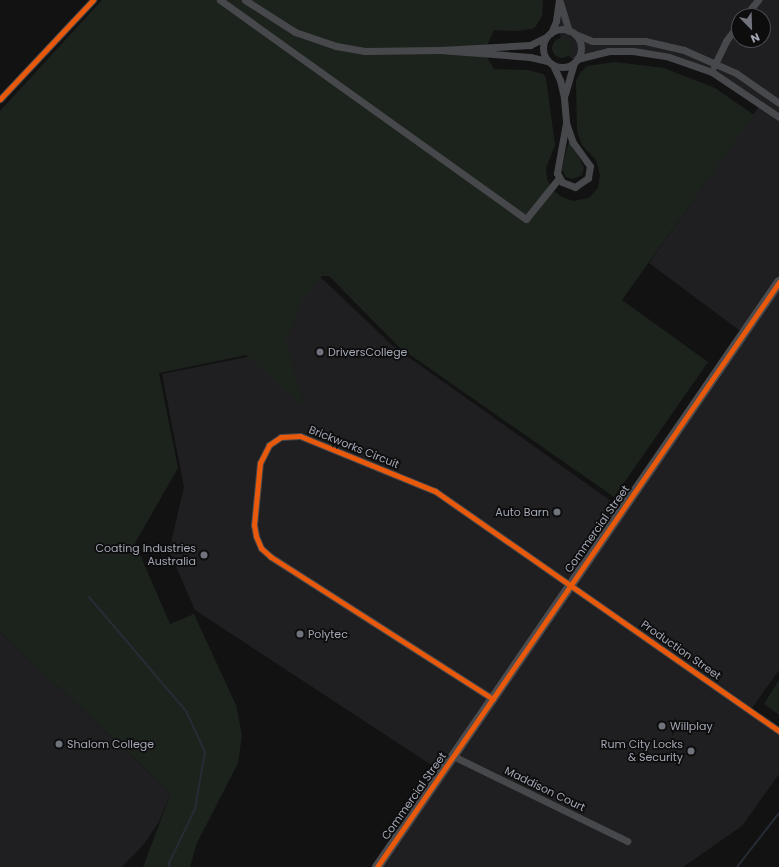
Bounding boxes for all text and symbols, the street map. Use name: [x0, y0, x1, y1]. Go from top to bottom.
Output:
north arrow: [731, 8, 771, 48]
text: N: [748, 29, 762, 47]
place label: DriversCollege: [328, 345, 407, 359]
marker: DriversCollege: [315, 347, 325, 357]
street label: Brickworks Circuit: [307, 423, 401, 471]
street label: Commercial Street: [562, 483, 632, 575]
place label: Auto Barn: [495, 505, 549, 519]
marker: Auto Barn: [552, 507, 562, 517]
place label: Coating Industries Australia: [96, 542, 196, 568]
marker: Coating Industries Australia: [199, 550, 209, 560]
street label: Production Street: [638, 617, 724, 683]
place label: Polytec: [308, 627, 348, 641]
marker: Polytec: [295, 629, 305, 639]
place label: Willplay: [670, 719, 713, 733]
marker: Willplay: [657, 721, 667, 731]
place label: Shalom College: [67, 737, 154, 751]
place label: Rum City Locks & Security: [601, 738, 683, 764]
marker: Shalom College: [54, 739, 64, 749]
marker: Rum City Locks & Security: [686, 746, 696, 756]
street label: Commercial Street: [379, 750, 449, 842]
street label: Maddison Court: [503, 764, 587, 814]

